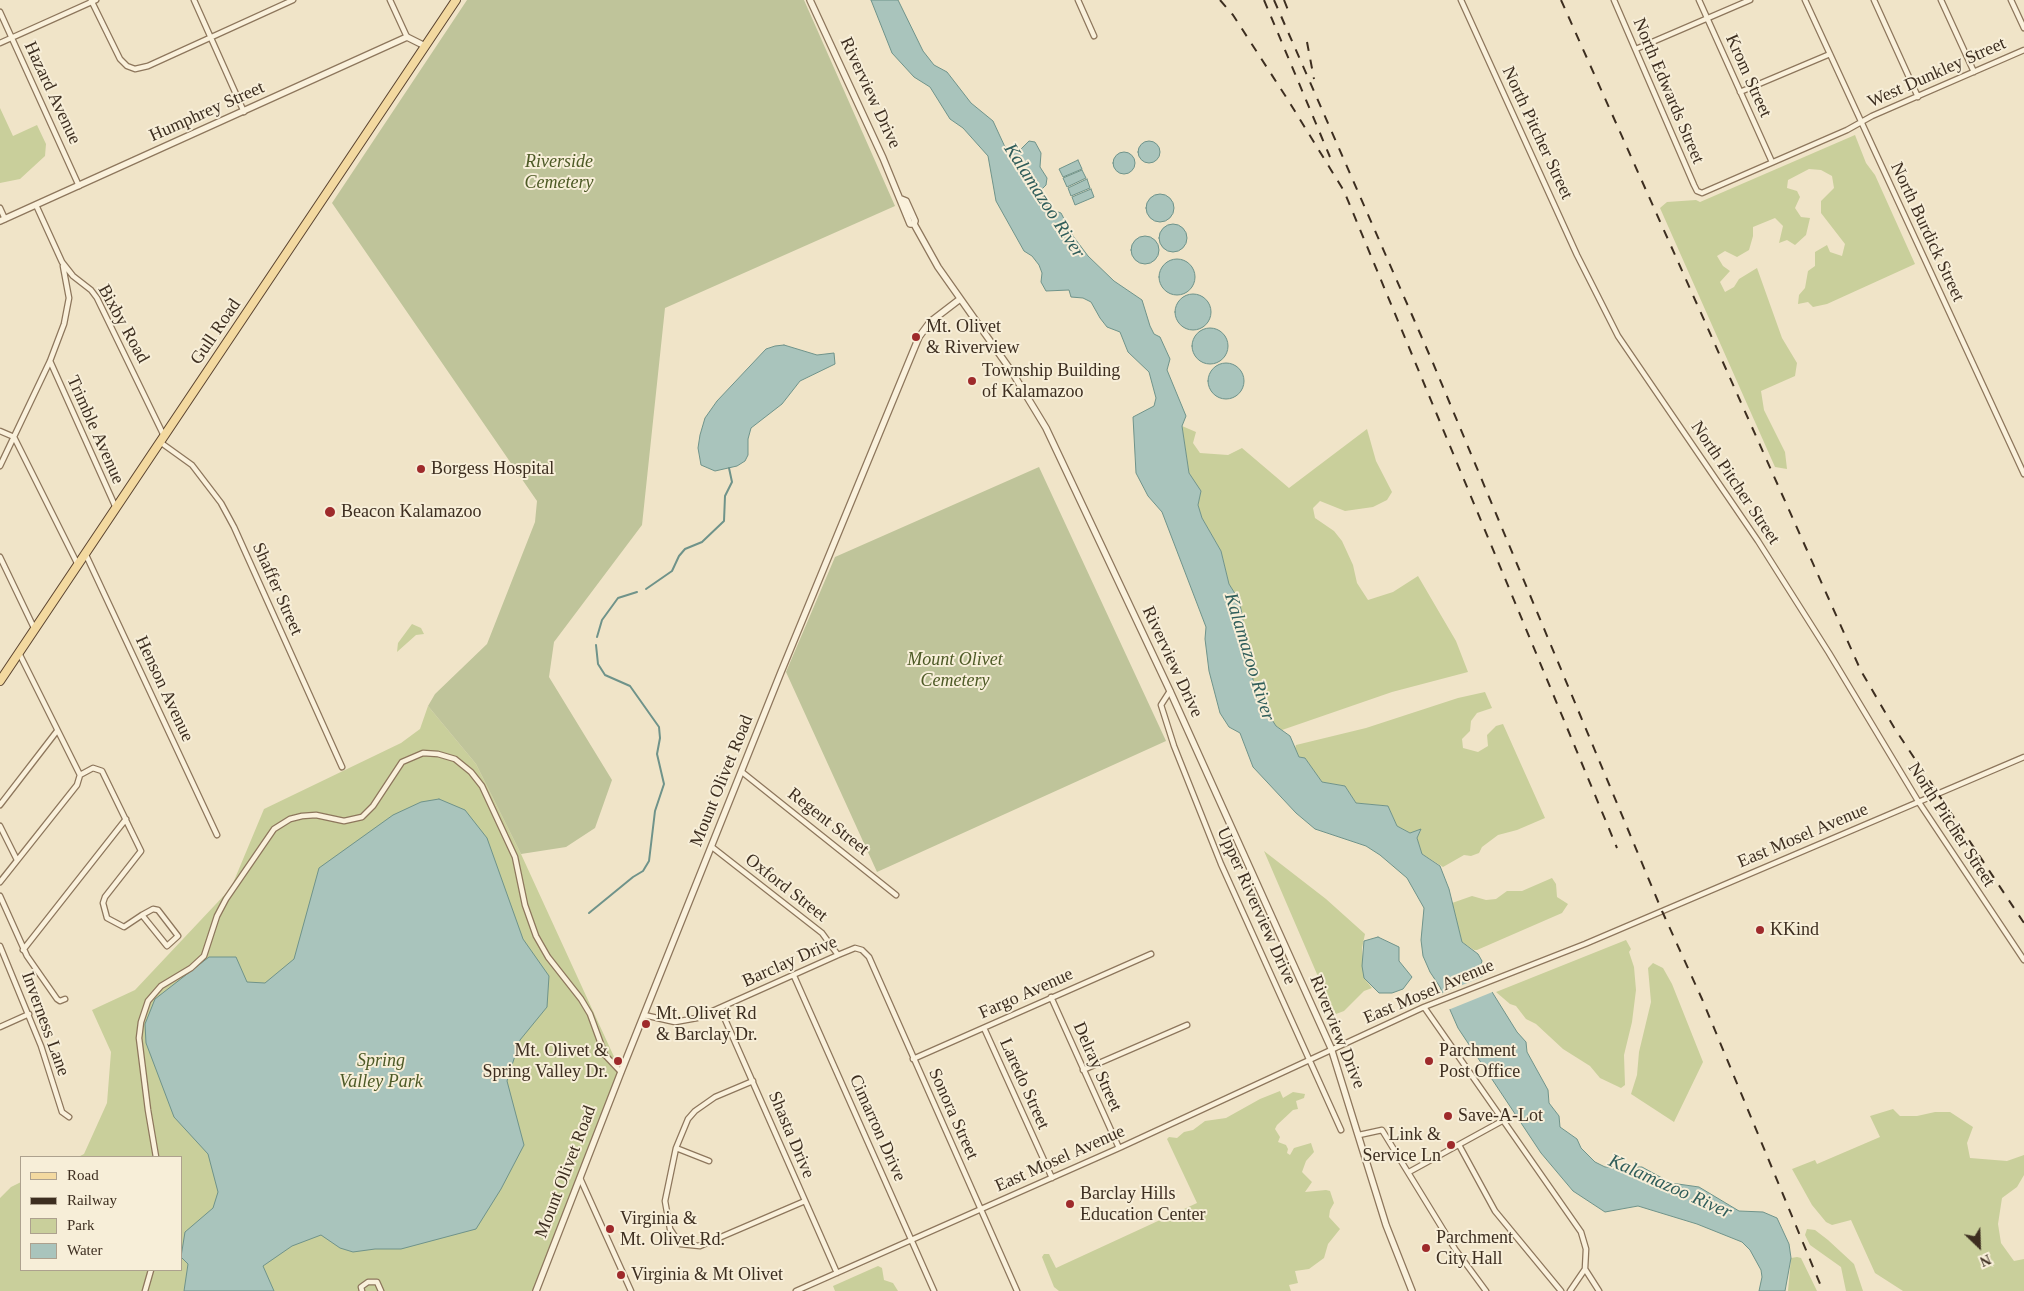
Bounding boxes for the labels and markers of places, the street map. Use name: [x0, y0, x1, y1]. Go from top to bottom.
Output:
place label: Mt. Olivet & Riverview: [926, 316, 1019, 358]
marker: Mt. Olivet & Riverview: [910, 331, 922, 343]
place label: Township Building of Kalamazoo: [982, 360, 1120, 402]
marker: Township Building of Kalamazoo: [966, 375, 978, 387]
place label: Borgess Hospital: [431, 458, 554, 480]
marker: Borgess Hospital: [415, 463, 427, 475]
place label: Beacon Kalamazoo: [341, 501, 481, 523]
marker: Beacon Kalamazoo: [323, 505, 337, 519]
place label: KKind: [1770, 919, 1819, 941]
marker: KKind: [1754, 924, 1766, 936]
place label: Mt. Olivet Rd & Barclay Dr.: [656, 1003, 757, 1046]
marker: Mt. Olivet Rd & Barclay Dr.: [640, 1018, 652, 1030]
place label: Mt. Olivet & Spring Valley Dr.: [483, 1040, 608, 1082]
place label: Parchment Post Office: [1439, 1040, 1520, 1082]
marker: Mt. Olivet & Spring Valley Dr.: [612, 1055, 624, 1067]
marker: Parchment Post Office: [1423, 1055, 1435, 1067]
place label: Save-A-Lot: [1458, 1105, 1543, 1127]
marker: Save-A-Lot: [1442, 1110, 1454, 1122]
place label: Link & Service Ln: [1363, 1124, 1441, 1166]
marker: Link & Service Ln: [1445, 1139, 1457, 1151]
place label: Barclay Hills Education Center: [1080, 1183, 1205, 1226]
marker: Barclay Hills Education Center: [1064, 1198, 1076, 1210]
place label: Virginia & Mt. Olivet Rd.: [620, 1208, 725, 1250]
marker: Virginia & Mt. Olivet Rd.: [604, 1223, 616, 1235]
place label: Parchment City Hall: [1436, 1227, 1513, 1270]
marker: Parchment City Hall: [1420, 1242, 1432, 1254]
place label: Virginia & Mt Olivet: [631, 1264, 783, 1286]
marker: Virginia & Mt Olivet: [615, 1269, 627, 1281]

